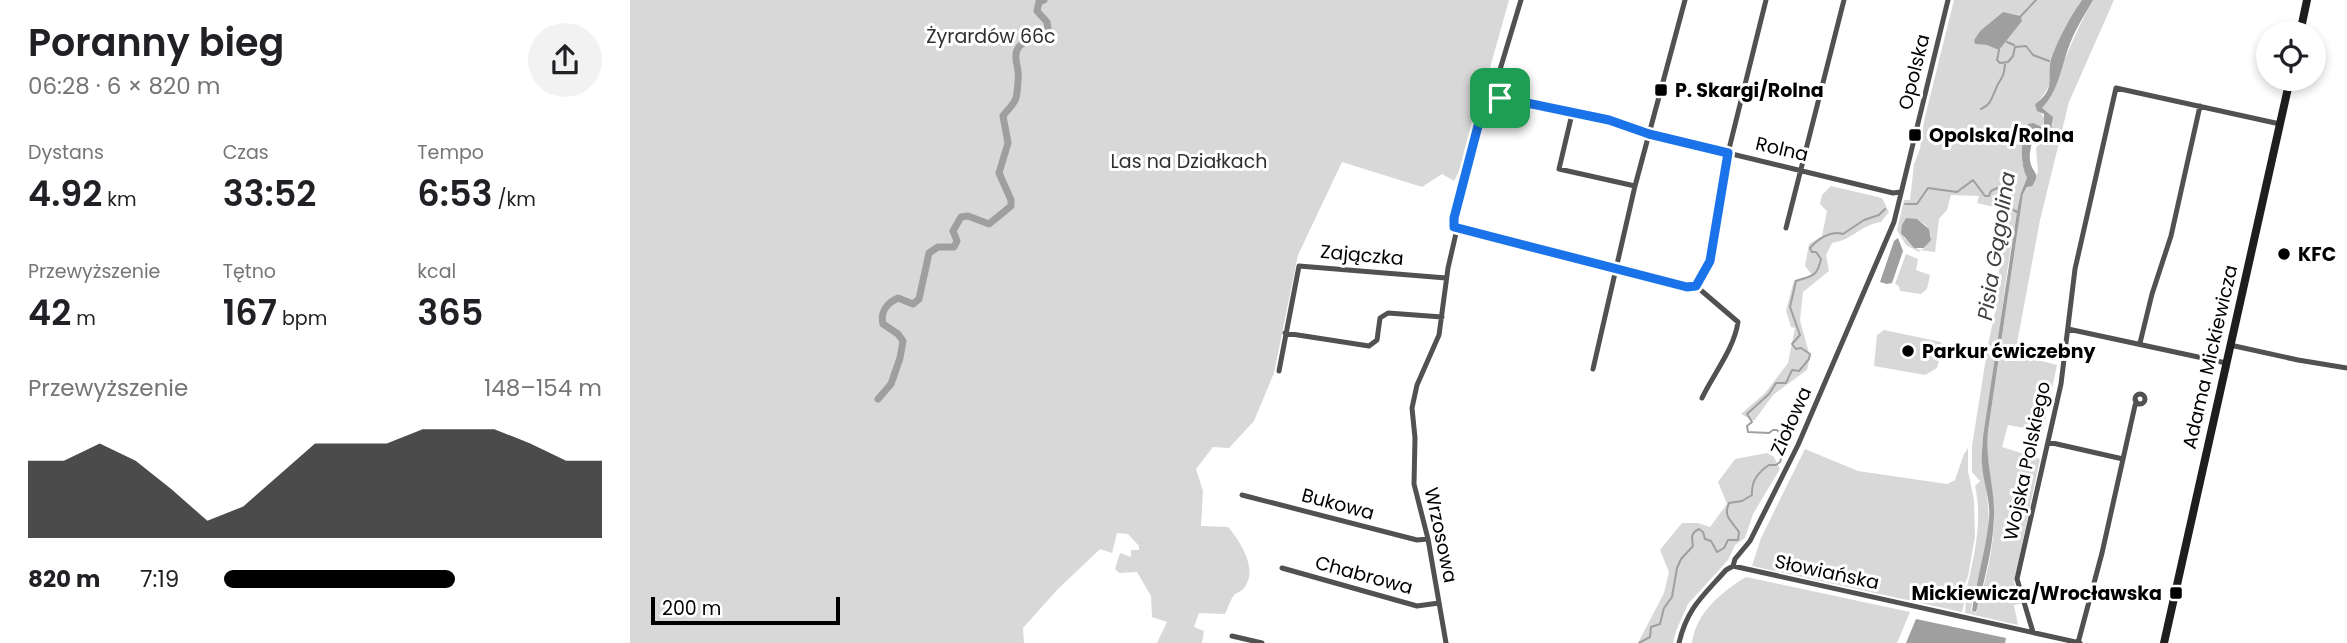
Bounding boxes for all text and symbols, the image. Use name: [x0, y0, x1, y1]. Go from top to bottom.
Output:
text: Poranny bieg: [28, 16, 284, 69]
map controls: [2256, 21, 2326, 91]
button: locate: [2256, 21, 2326, 91]
button: share: [528, 23, 602, 97]
park label: Żyrardów 66c: [926, 23, 1056, 50]
street label: Opolska: [1892, 31, 1936, 113]
pin: [1470, 68, 1530, 128]
text: 06:28 · 6 × 820 m: [28, 70, 221, 102]
place label: P. Skargi/Rolna: [1675, 77, 1824, 104]
icon: arrive: [1481, 79, 1519, 117]
marker: P. Skargi/Rolna: [1653, 82, 1669, 98]
place label: Opolska/Rolna: [1929, 122, 2074, 149]
marker: Opolska/Rolna: [1907, 127, 1923, 143]
street label: Rolna: [1753, 130, 1811, 168]
text: Dystans: [28, 139, 104, 166]
text: Czas: [223, 139, 269, 166]
text: Tempo: [417, 139, 484, 166]
park label: Las na Działkach: [1111, 148, 1267, 175]
text: 4.92: [28, 169, 102, 218]
text: 33:52: [223, 169, 316, 218]
text: 6:53: [417, 169, 492, 218]
water label: Pisia Gągolina: [1970, 170, 2022, 322]
text: km: [102, 186, 137, 213]
text: /km: [492, 186, 536, 213]
street label: Zajączka: [1319, 238, 1405, 272]
place label: KFC: [2298, 241, 2336, 268]
marker: KFC: [2276, 246, 2292, 262]
text: Przewyższenie: [28, 258, 160, 285]
text: Tętno: [223, 258, 276, 285]
text: kcal: [417, 258, 456, 285]
street label: Adama Mickiewicza: [2176, 262, 2244, 452]
text: 42: [28, 288, 71, 337]
text: 167: [223, 288, 277, 337]
text: 365: [417, 288, 483, 337]
text: m: [71, 305, 96, 332]
text: bpm: [277, 305, 327, 332]
place label: Parkur ćwiczebny: [1922, 338, 2096, 365]
marker: Parkur ćwiczebny: [1900, 343, 1916, 359]
text: Przewyższenie: [28, 372, 188, 404]
text: 148–154 m: [484, 372, 602, 404]
street label: Wojska Polskiego: [1997, 379, 2057, 543]
street label: Ziołowa: [1764, 382, 1818, 460]
street label: Bukowa: [1299, 481, 1377, 527]
street label: Wrzosowa: [1418, 485, 1464, 585]
street label: Słowiańska: [1772, 548, 1882, 596]
street label: Chabrowa: [1312, 549, 1416, 601]
text: 820 m: [28, 563, 100, 595]
text: 7:19: [140, 563, 179, 595]
place label: Mickiewicza/Wrocławska: [1912, 580, 2162, 607]
marker: Mickiewicza/Wrocławska: [2168, 585, 2184, 601]
scale bar: [651, 594, 840, 626]
text: 200 m: [662, 595, 721, 622]

